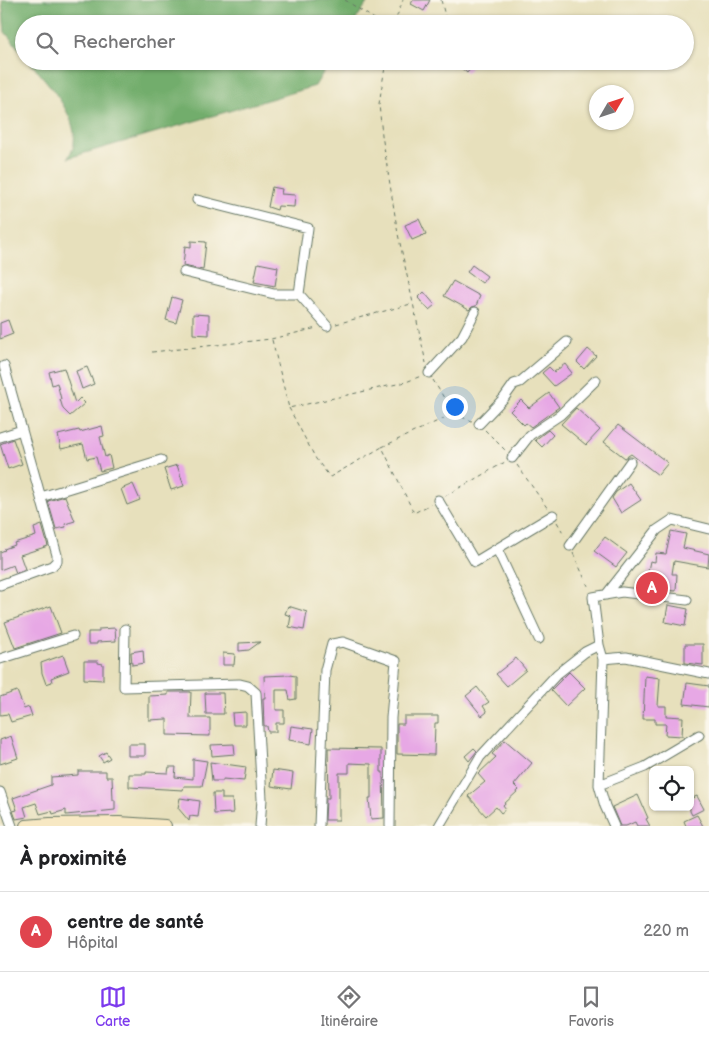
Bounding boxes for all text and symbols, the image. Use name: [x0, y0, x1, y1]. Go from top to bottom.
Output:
search box: [15, 15, 694, 70]
icon: search: [33, 29, 61, 57]
text: Rechercher: [73, 31, 175, 54]
north arrow: [589, 85, 634, 130]
your location: [442, 394, 468, 420]
pin: A: [636, 569, 668, 607]
map controls: [649, 766, 694, 811]
button: locate: [649, 766, 694, 811]
text: À proximité: [20, 846, 127, 871]
text: centre de santé: [67, 911, 204, 934]
text: A: [31, 922, 41, 941]
text: 220 m: [643, 922, 689, 941]
text: Hôpital: [67, 934, 118, 953]
tab: Carte: [95, 983, 130, 1030]
tab: Itinéraire: [321, 983, 378, 1030]
tab: Favoris: [568, 983, 614, 1030]

